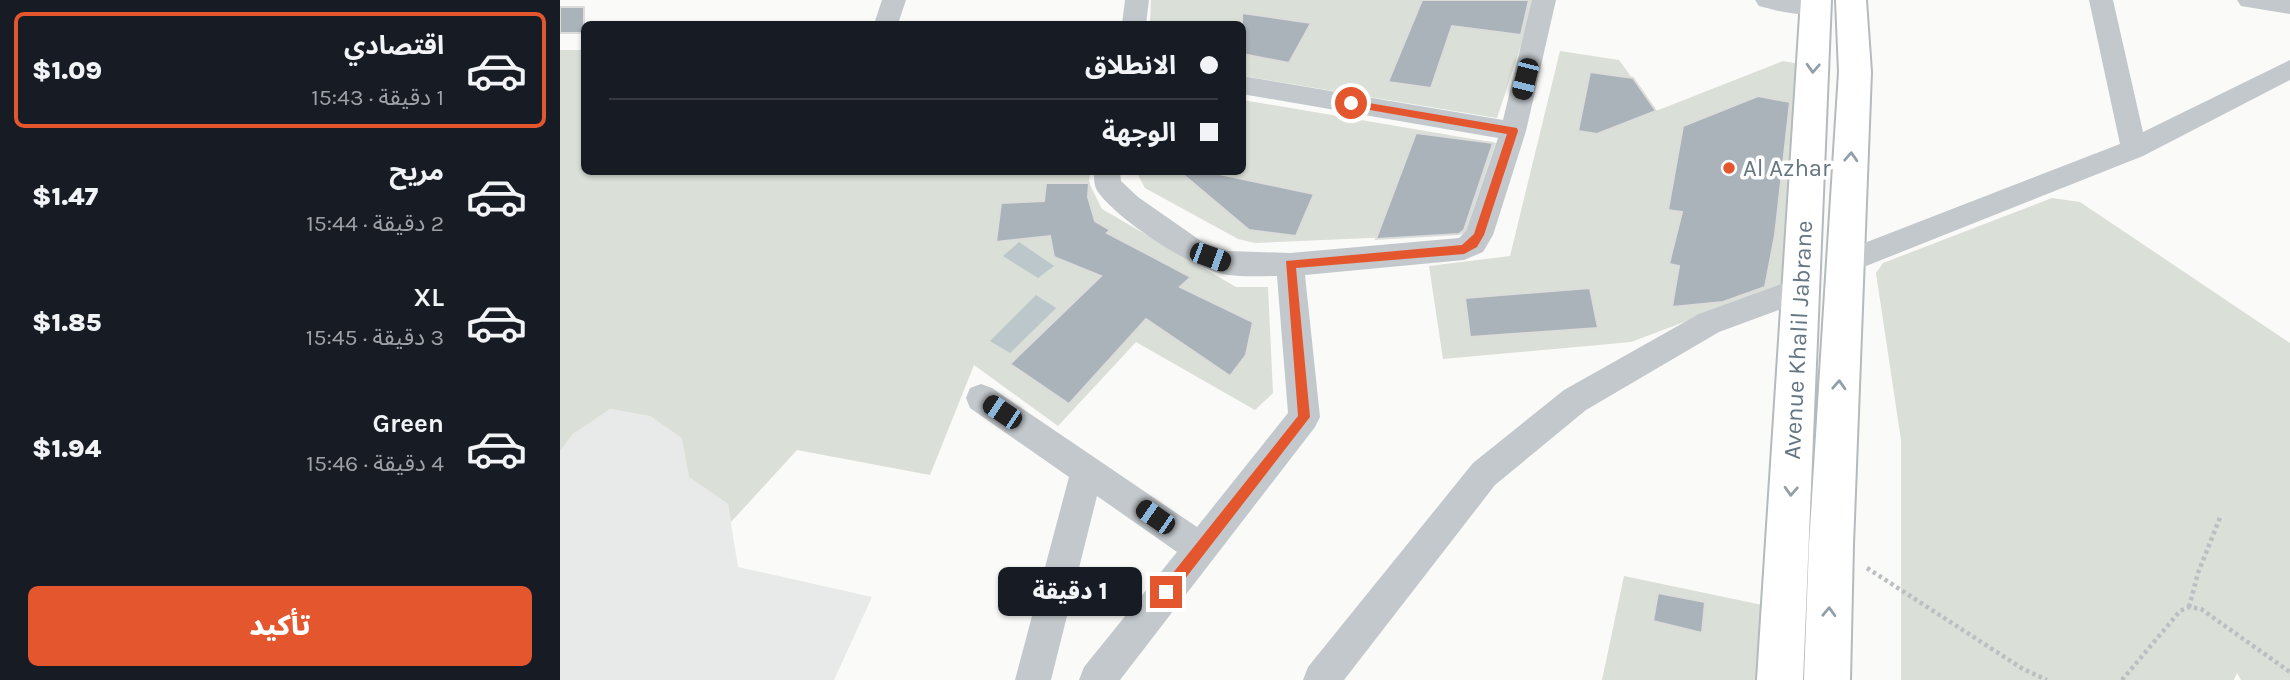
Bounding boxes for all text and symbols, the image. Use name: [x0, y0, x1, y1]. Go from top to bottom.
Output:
text: اقتصادي: [344, 30, 444, 61]
icon: car: [465, 39, 528, 102]
text: الانطلاق: [1085, 50, 1176, 81]
text: $1.09: [32, 55, 102, 86]
car: [1510, 56, 1541, 102]
one-way arrow: [1805, 63, 1820, 74]
text: 1 دقيقة · 15:43: [311, 84, 444, 111]
route start: [1335, 87, 1367, 119]
text: الوجهة: [1102, 117, 1176, 148]
one-way arrow: [1843, 152, 1858, 163]
place label: Al Azhar: [1743, 154, 1831, 182]
text: مريح: [389, 156, 444, 187]
marker: Al Azhar: [1721, 160, 1737, 176]
icon: car: [465, 165, 528, 228]
text: $1.47: [32, 181, 98, 212]
text: 2 دقيقة · 15:44: [306, 210, 444, 237]
street label: Avenue Khalil Jabrane: [1778, 220, 1818, 460]
car: [1187, 240, 1234, 274]
text: XL: [413, 282, 444, 313]
icon: car: [465, 291, 528, 354]
text: $1.85: [32, 307, 101, 338]
text: 3 دقيقة · 15:45: [306, 324, 444, 351]
one-way arrow: [1831, 379, 1846, 390]
car: [979, 392, 1026, 432]
text: Green: [372, 408, 444, 439]
icon: car: [465, 417, 528, 480]
text: $1.94: [32, 433, 101, 464]
text: 4 دقيقة · 15:46: [306, 450, 444, 477]
one-way arrow: [1783, 486, 1798, 497]
car: [1132, 496, 1179, 538]
callout: 1 دقيقة: [998, 568, 1142, 616]
route end: [1150, 576, 1182, 608]
text: 1 دقيقة: [1032, 578, 1108, 605]
button: تأكيد: [28, 586, 532, 666]
one-way arrow: [1821, 606, 1837, 617]

